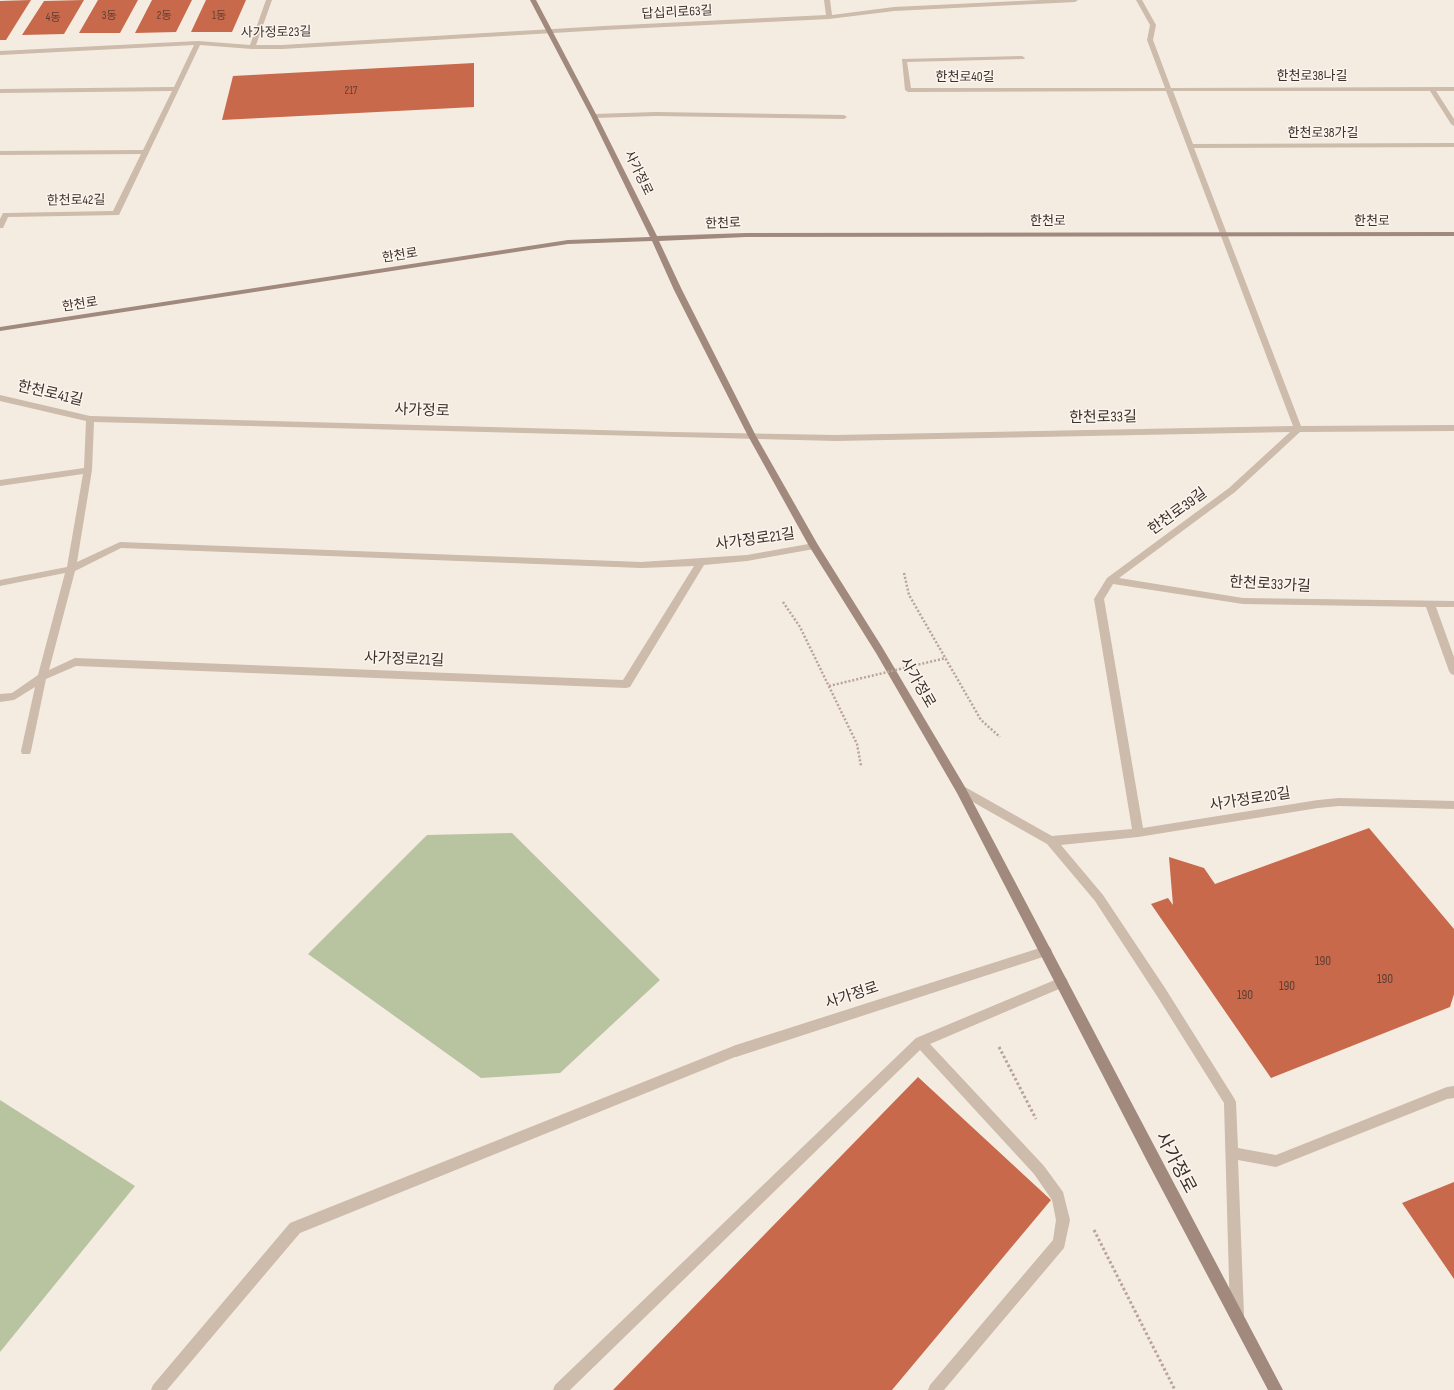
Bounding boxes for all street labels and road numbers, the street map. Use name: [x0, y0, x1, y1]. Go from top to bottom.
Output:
street label: 답십리로63길: [641, 3, 713, 23]
street label: 사가정로23길: [241, 25, 311, 41]
street label: 한천로38나길: [1277, 69, 1347, 85]
street label: 한천로40길: [935, 70, 995, 86]
street label: 한천로38가길: [1288, 126, 1358, 142]
street label: 사가정로: [621, 148, 655, 198]
street label: 한천로42길: [47, 193, 105, 209]
street label: 한천로: [1030, 214, 1066, 230]
street label: 한천로: [1354, 214, 1390, 230]
street label: 한천로: [705, 216, 741, 232]
street label: 한천로: [381, 245, 419, 267]
street label: 한천로: [61, 294, 99, 316]
street label: 한천로41길: [15, 378, 85, 410]
street label: 사가정로: [394, 401, 450, 421]
street label: 한천로33길: [1069, 408, 1137, 428]
street label: 한천로39길: [1145, 485, 1211, 539]
street label: 사가정로21길: [714, 525, 796, 555]
street label: 한천로33가길: [1229, 574, 1311, 596]
street label: 사가정로21길: [363, 650, 445, 670]
street label: 사가정로: [895, 655, 939, 711]
street label: 사가정로20길: [1208, 785, 1292, 815]
street label: 사가정로: [823, 979, 881, 1013]
street label: 사가정로: [1150, 1129, 1200, 1197]

